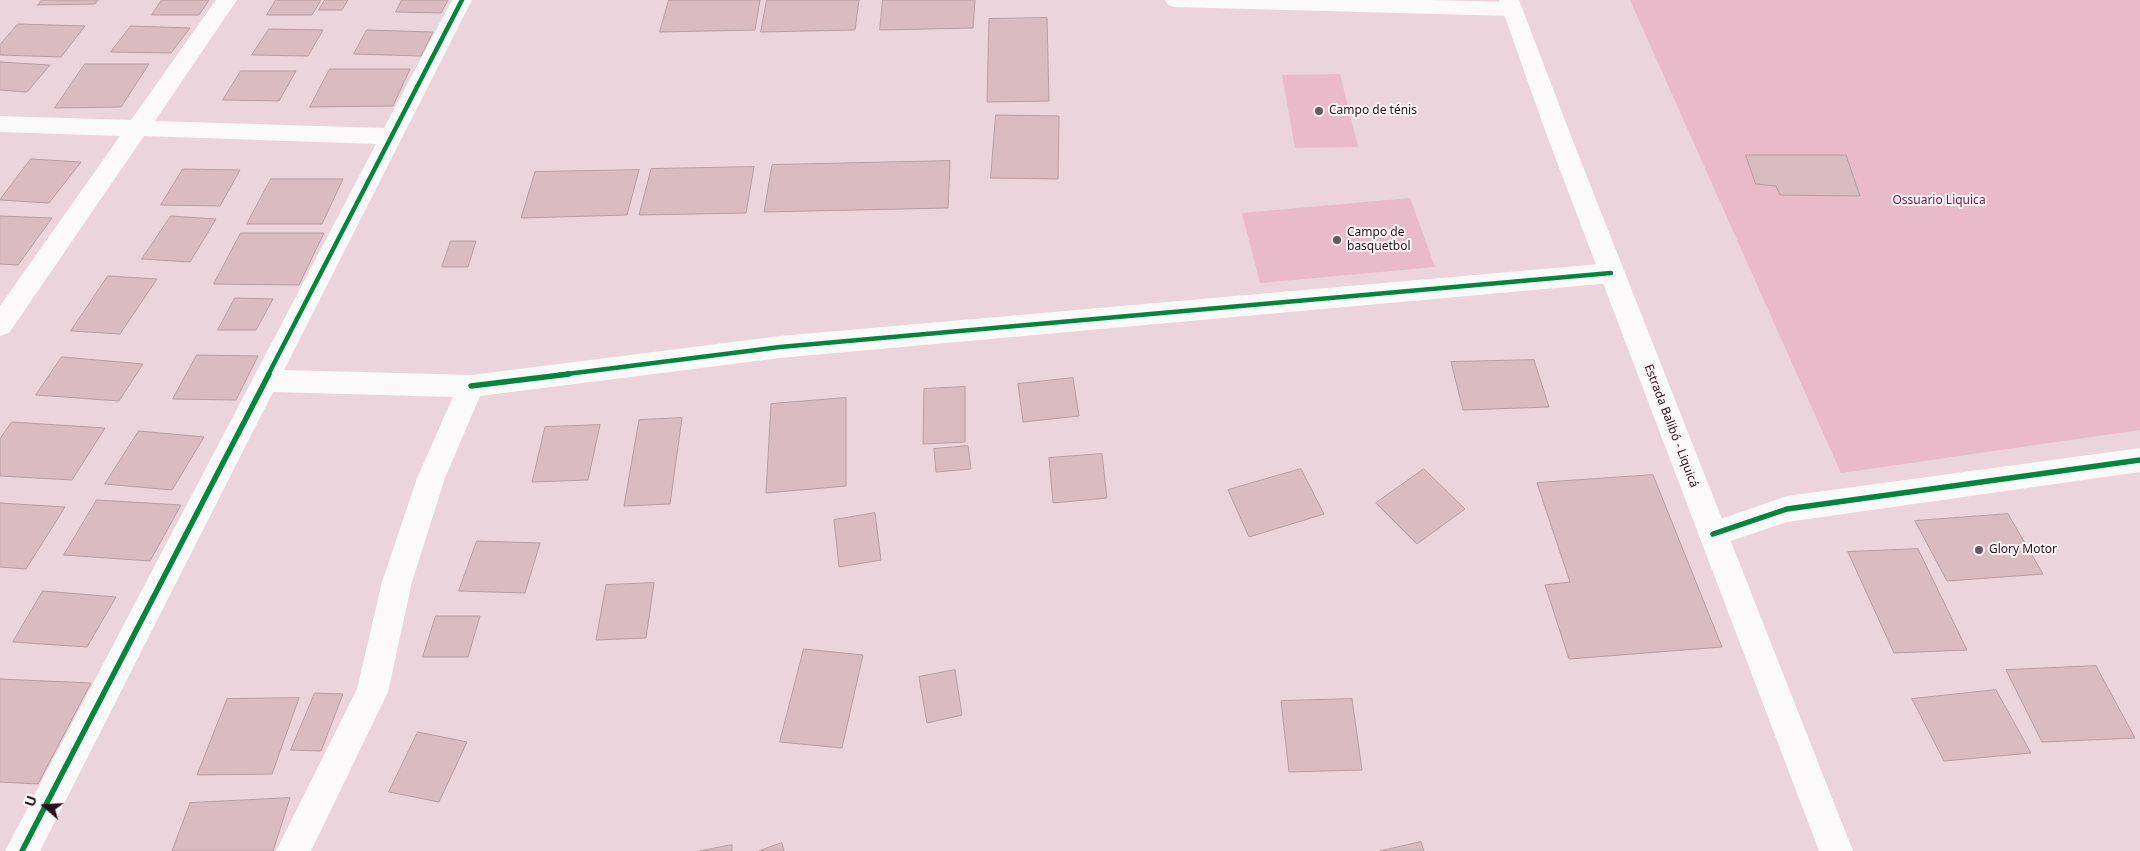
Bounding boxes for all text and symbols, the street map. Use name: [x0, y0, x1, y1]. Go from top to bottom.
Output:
place label: Campo de ténis: [1329, 104, 1417, 118]
marker: Campo de ténis: [1313, 105, 1325, 117]
park label: Ossuario Liquica: [1892, 194, 1986, 208]
place label: Campo de basquetbol: [1347, 226, 1410, 254]
marker: Campo de basquetbol: [1331, 234, 1343, 246]
street label: Estrada Balibó - Liquicá: [1641, 362, 1701, 490]
place label: Glory Motor: [1989, 543, 2057, 557]
marker: Glory Motor: [1973, 544, 1985, 556]
north arrow: [20, 781, 70, 831]
text: U: [20, 793, 41, 809]

